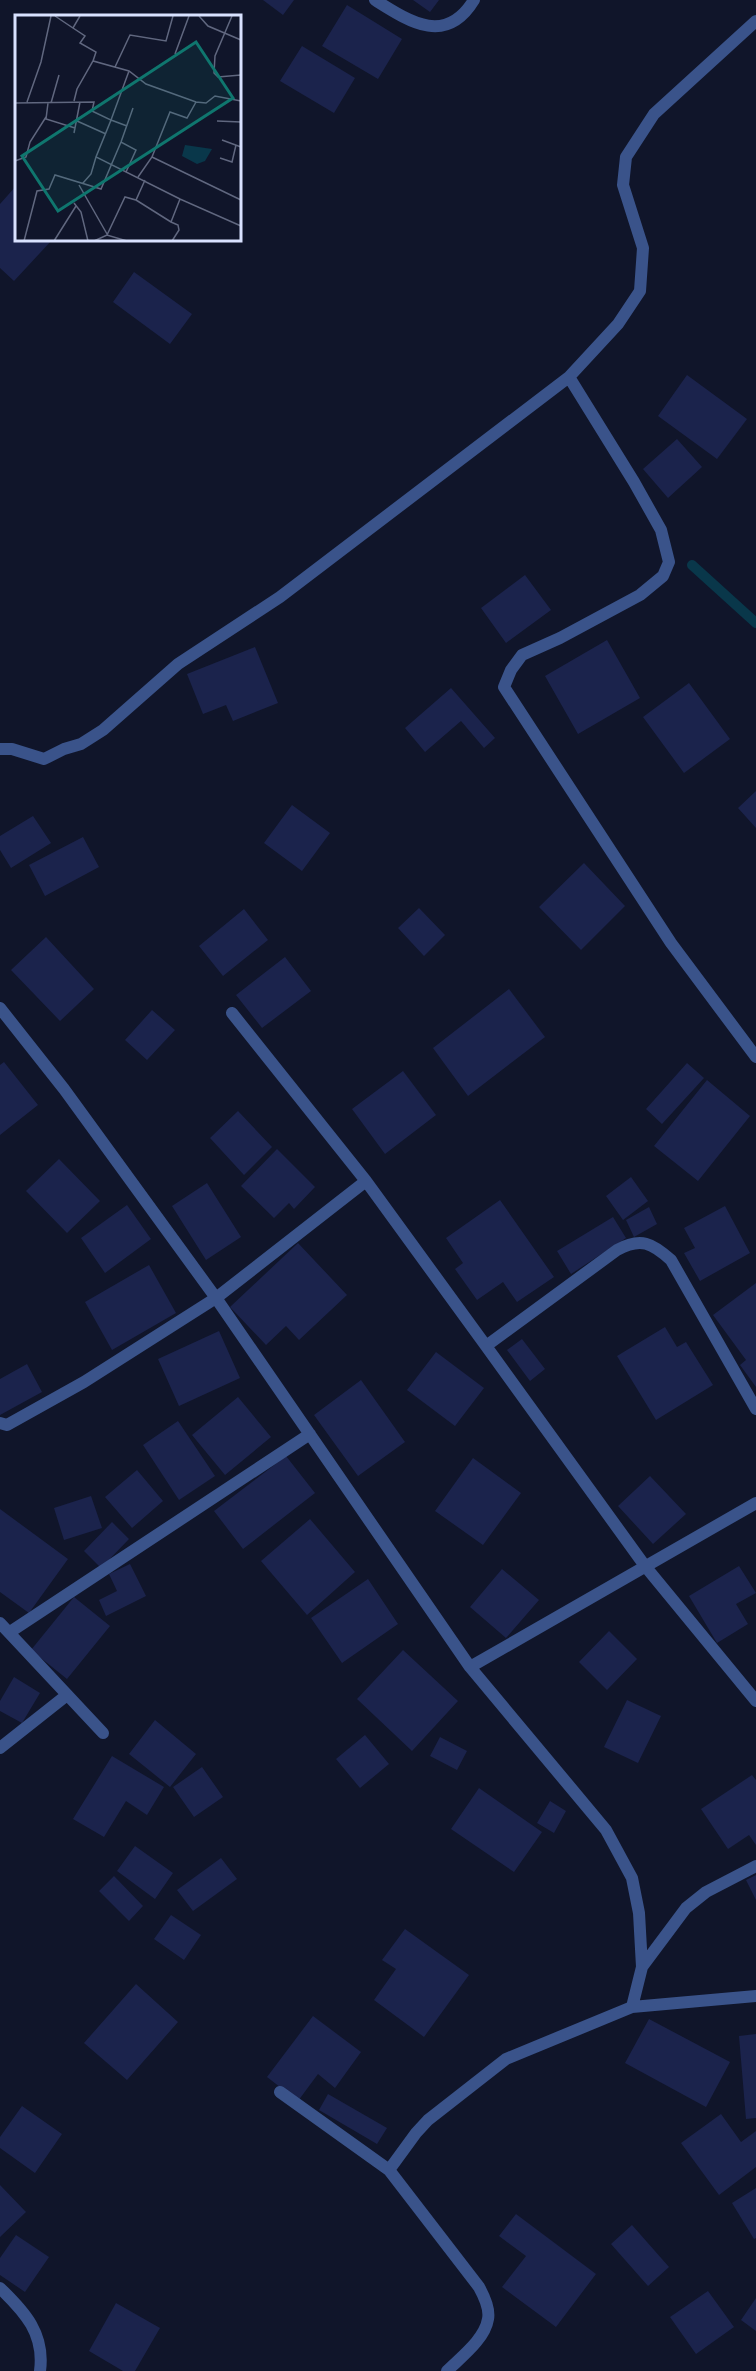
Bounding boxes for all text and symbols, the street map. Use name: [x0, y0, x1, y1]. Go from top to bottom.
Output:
inset map: [15, 15, 242, 242]

